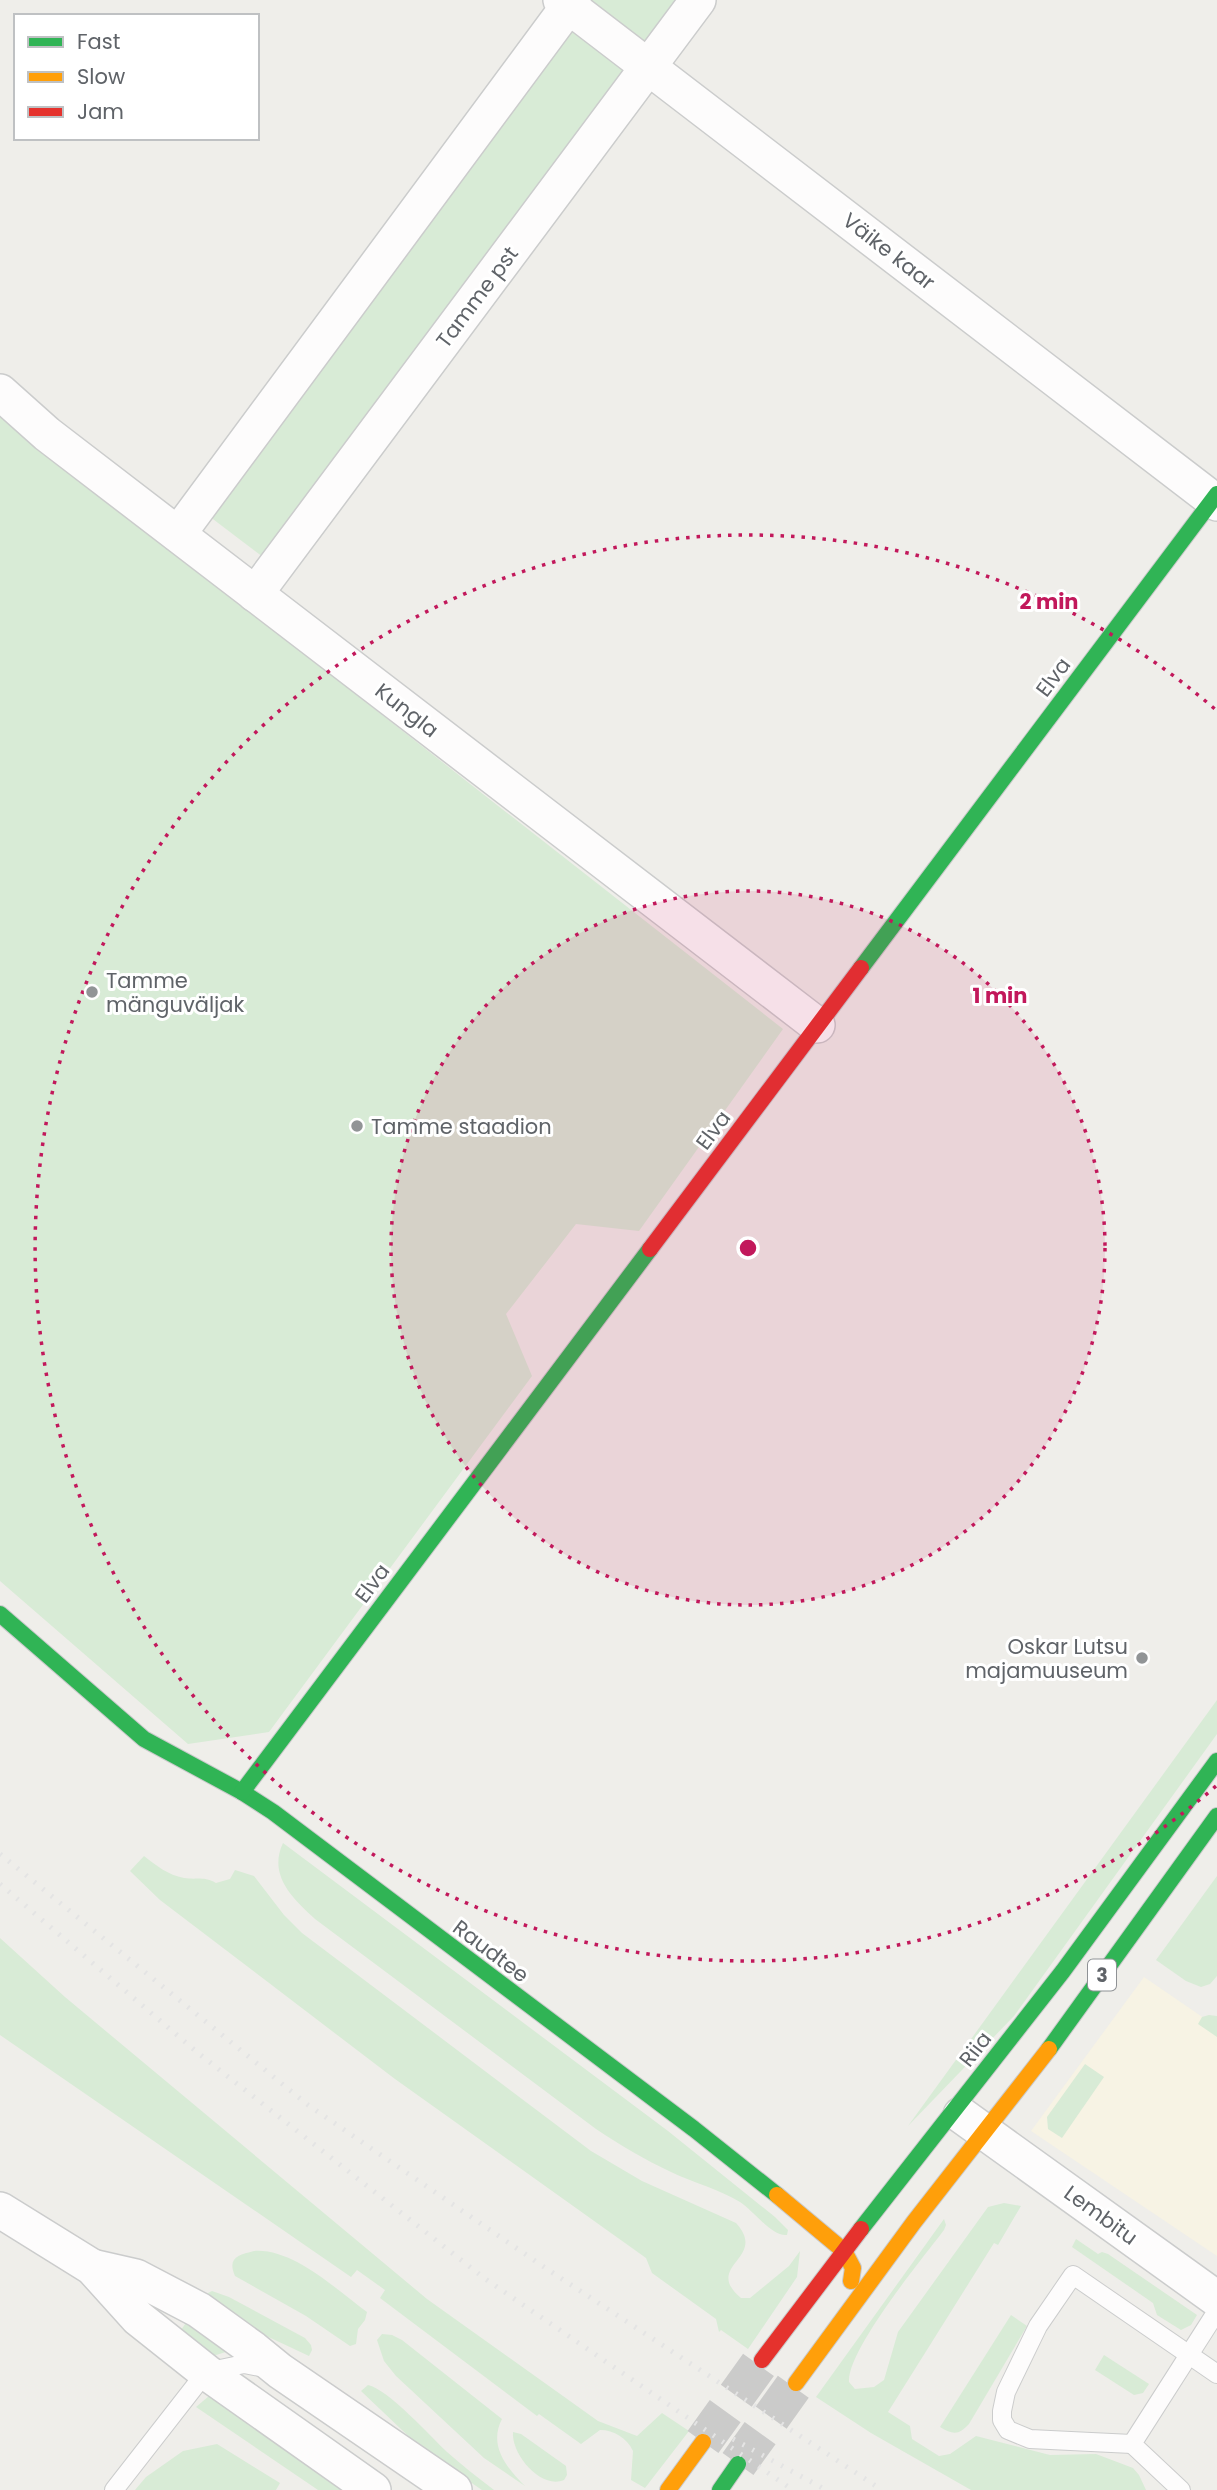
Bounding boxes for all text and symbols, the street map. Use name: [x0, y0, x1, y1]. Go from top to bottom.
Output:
legend: [14, 14, 259, 140]
text: Fast: [77, 27, 120, 56]
text: Slow: [77, 62, 125, 91]
text: Jam: [77, 97, 124, 126]
street label: Väike kaar: [837, 206, 941, 296]
street label: Tamme pst: [429, 240, 525, 354]
text: 2 min: [1019, 587, 1079, 616]
street label: Elva: [1029, 652, 1077, 702]
street label: Kungla: [369, 676, 445, 744]
place label: Tamme mänguväljak: [106, 966, 244, 1019]
text: 1 min: [973, 981, 1027, 1010]
marker: Tamme mänguväljak: [84, 984, 100, 1000]
street label: Elva: [689, 1105, 737, 1155]
place label: Tamme staadion: [371, 1112, 552, 1141]
marker: Tamme staadion: [349, 1118, 365, 1134]
centre of rings: [736, 1236, 760, 1260]
street label: Elva: [348, 1558, 396, 1608]
place label: Oskar Lutsu majamuuseum: [965, 1632, 1128, 1685]
marker: Oskar Lutsu majamuuseum: [1134, 1650, 1150, 1666]
street label: Raudtee: [447, 1913, 535, 1989]
road number: 3: [1088, 1960, 1116, 1991]
street label: Riia: [952, 2025, 998, 2073]
street label: Lembitu: [1058, 2179, 1144, 2251]

